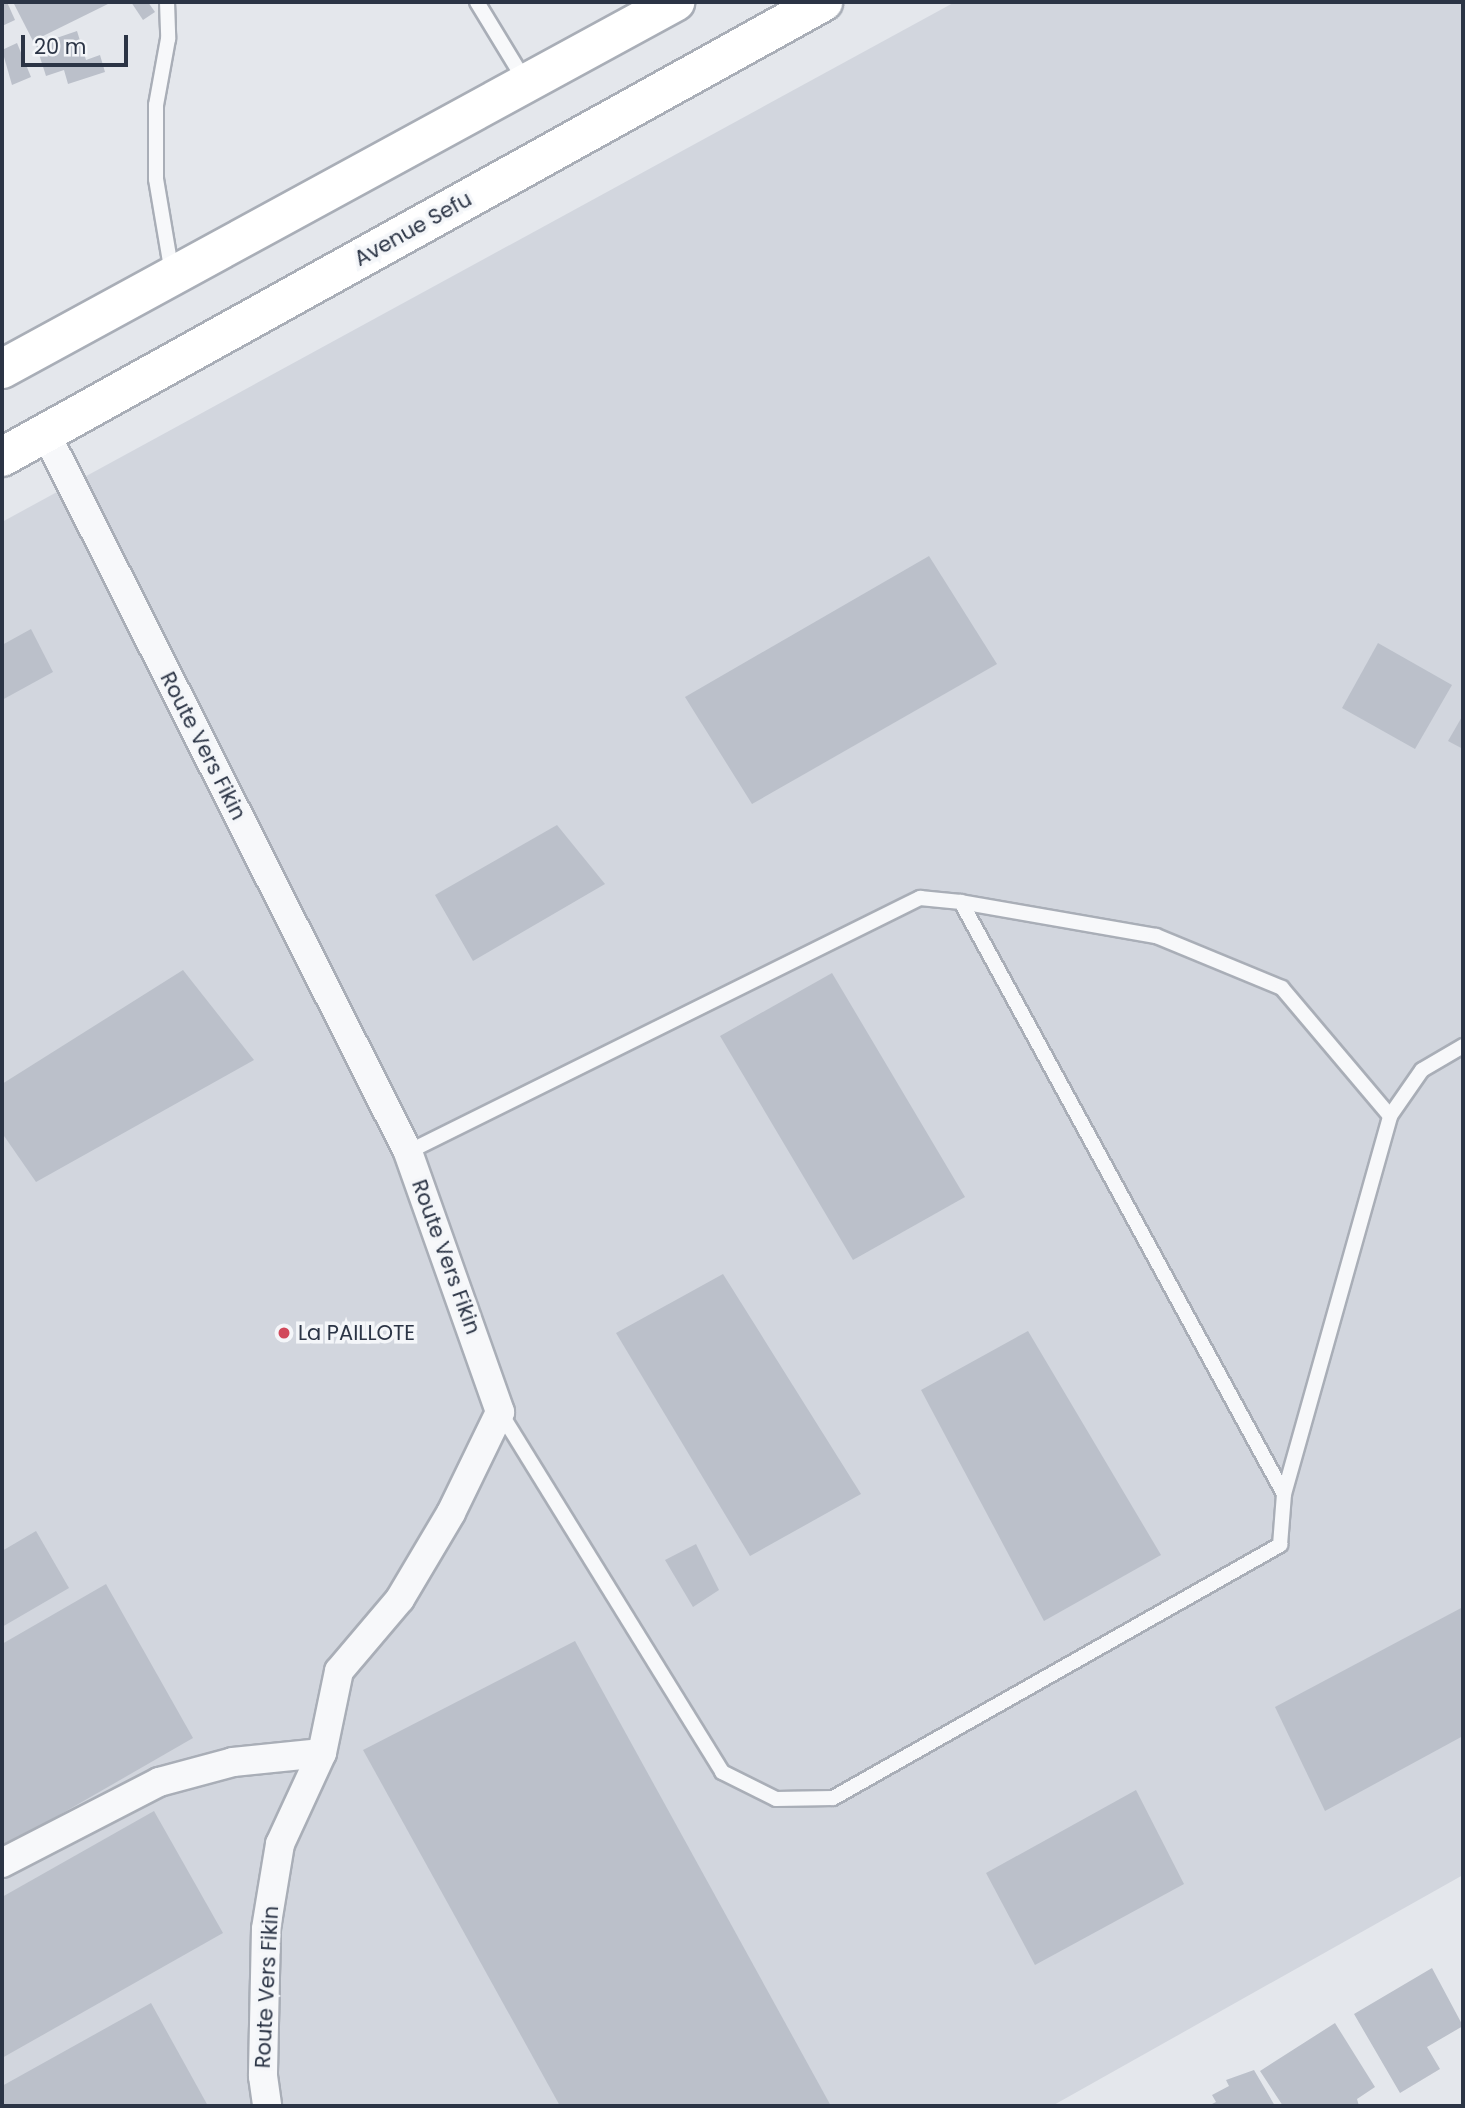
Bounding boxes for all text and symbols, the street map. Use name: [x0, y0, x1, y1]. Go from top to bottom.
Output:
scale bar: [24, 21, 131, 65]
text: 20 m: [34, 32, 87, 61]
street label: Avenue Sefu: [350, 186, 476, 272]
street label: Route Vers Fikin: [155, 668, 251, 824]
street label: Route Vers Fikin: [406, 1176, 486, 1338]
place label: La PAILLOTE: [298, 1320, 415, 1346]
marker: La PAILLOTE: [276, 1325, 292, 1341]
street label: Route Vers Fikin: [250, 1905, 284, 2069]

